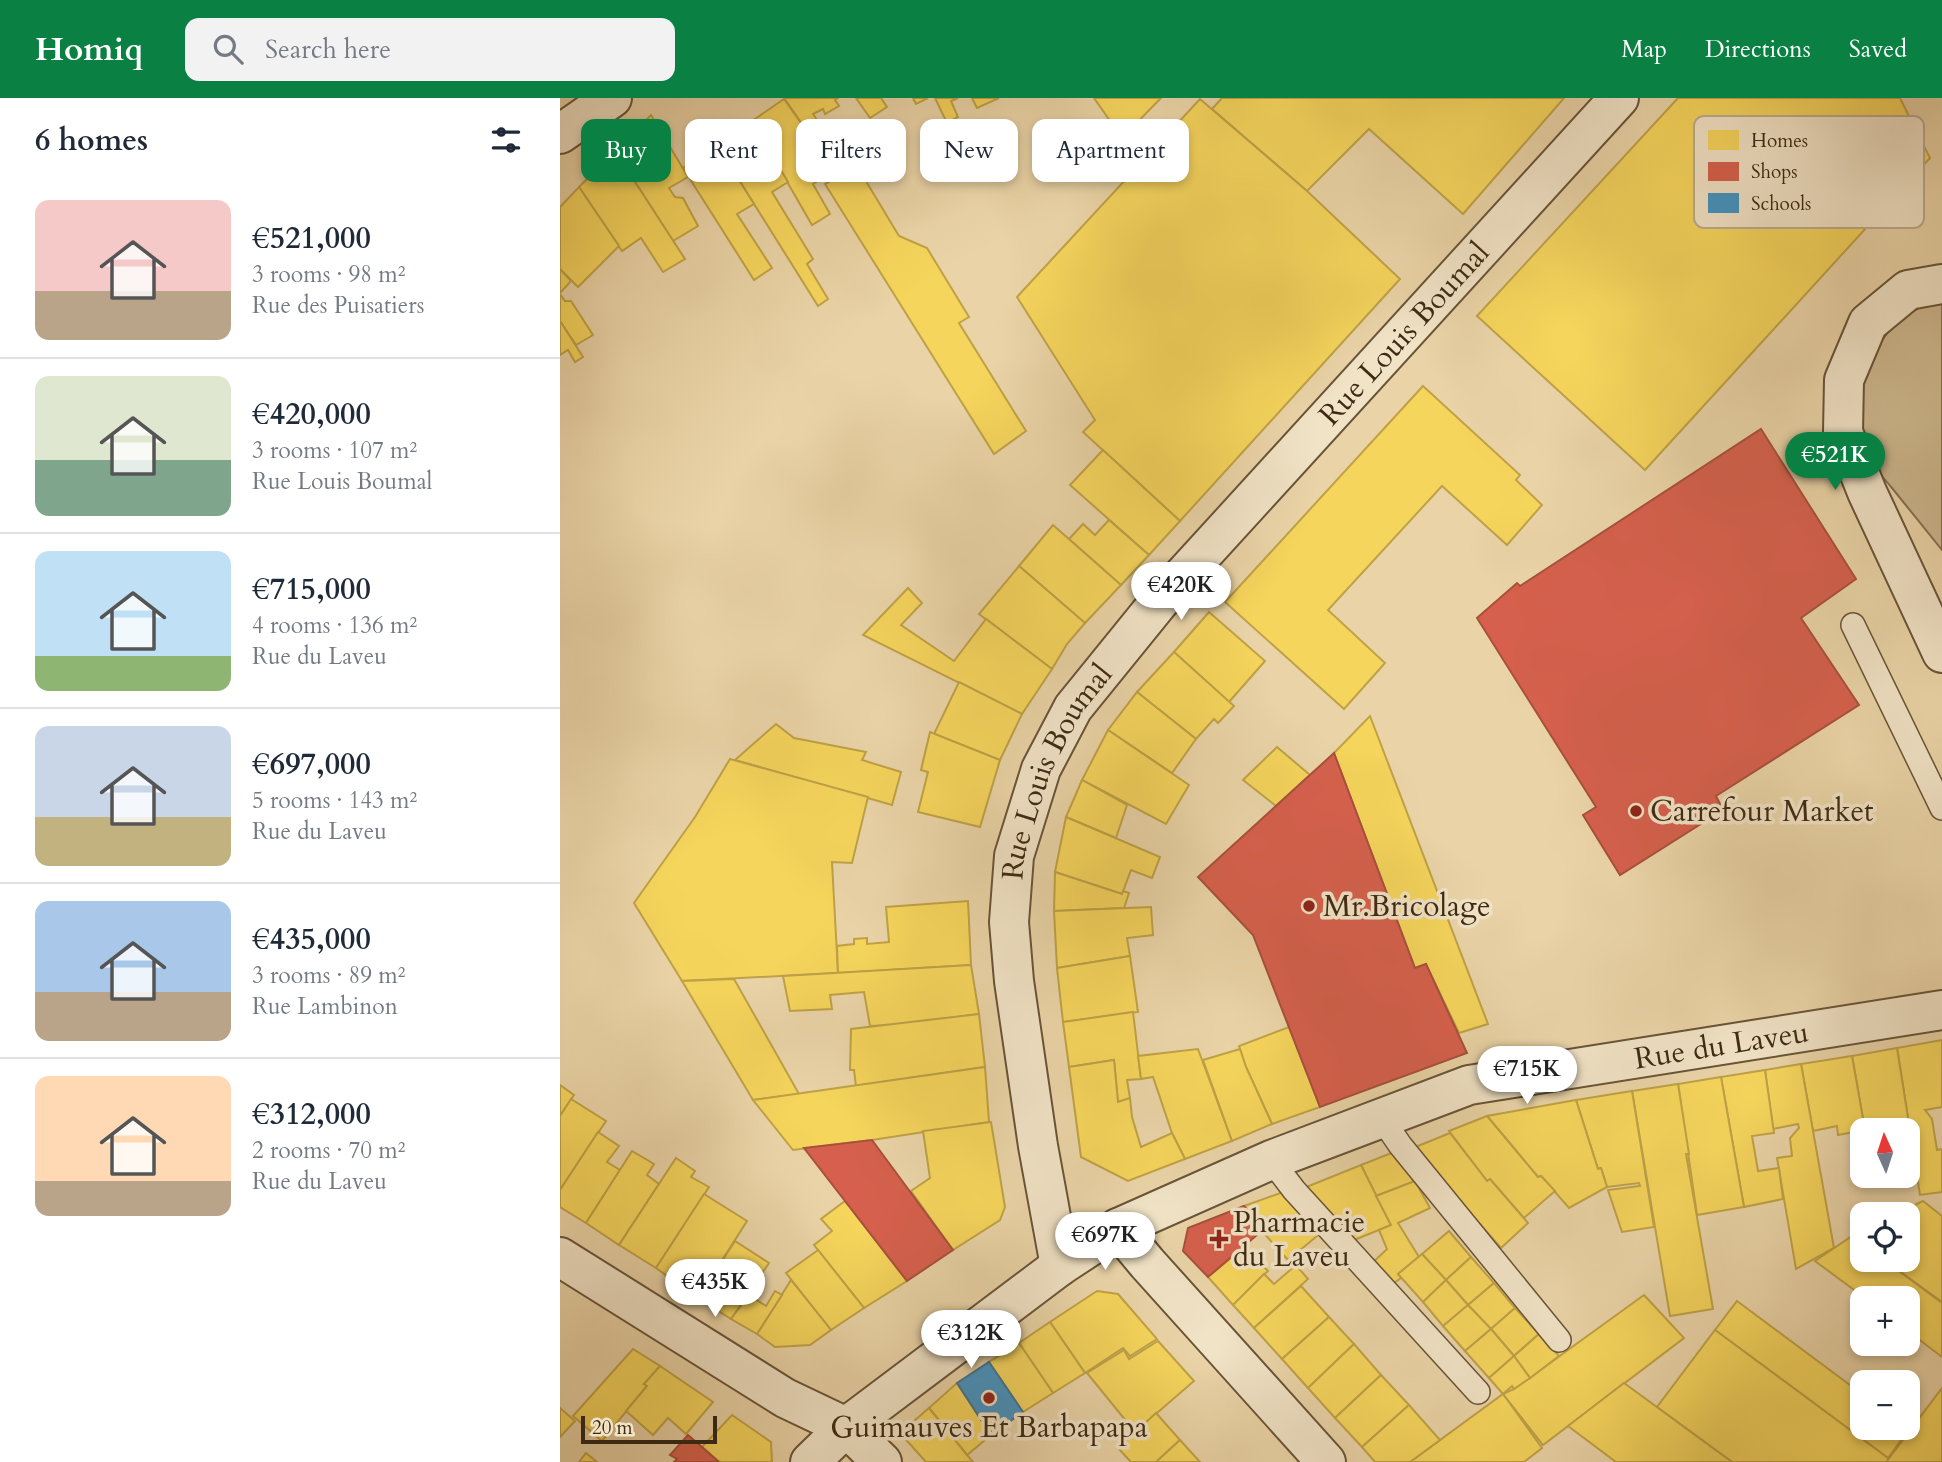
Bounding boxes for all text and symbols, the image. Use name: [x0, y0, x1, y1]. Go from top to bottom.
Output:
search box: [185, 18, 675, 81]
text: Homiq: [35, 27, 143, 72]
icon: search: [209, 30, 247, 68]
text: Search here: [265, 32, 391, 67]
text: Map: [1621, 33, 1667, 66]
text: Directions: [1705, 33, 1811, 66]
text: Saved: [1849, 33, 1907, 66]
legend: [1694, 116, 1924, 228]
chip: Buy: [581, 119, 671, 182]
chip: Rent: [685, 119, 782, 182]
chip: Filters: [796, 119, 906, 182]
chip: New: [920, 119, 1018, 182]
chip: Apartment: [1032, 119, 1189, 182]
text: 6 homes: [35, 120, 148, 161]
icon: filters: [487, 121, 525, 159]
text: Homes: [1751, 128, 1808, 154]
text: Shops: [1751, 159, 1798, 185]
text: Schools: [1751, 191, 1811, 217]
text: €521,000: [252, 218, 371, 259]
icon: home: [91, 228, 175, 312]
street label: Rue Louis Boumal: [1309, 233, 1499, 434]
text: 3 rooms · 98 m²: [252, 259, 405, 290]
text: Rue des Puisatiers: [252, 290, 424, 321]
text: €420,000: [252, 394, 371, 435]
icon: home: [91, 404, 175, 488]
pin: €521K: [1786, 432, 1884, 492]
text: 3 rooms · 107 m²: [252, 435, 417, 466]
text: €521K: [1801, 439, 1869, 470]
text: Rue Louis Boumal: [252, 466, 432, 497]
pin: €420K: [1132, 562, 1230, 622]
text: €715,000: [252, 569, 371, 610]
text: €420K: [1147, 569, 1215, 600]
icon: home: [91, 579, 175, 663]
text: 4 rooms · 136 m²: [252, 610, 417, 641]
text: Rue du Laveu: [252, 641, 387, 672]
street label: Rue Louis Boumal: [992, 655, 1122, 881]
text: €697,000: [252, 744, 371, 785]
icon: home: [91, 754, 175, 838]
text: 5 rooms · 143 m²: [252, 785, 417, 816]
place label: Carrefour Market: [1650, 791, 1874, 832]
marker: Carrefour Market: [1628, 803, 1644, 819]
text: Rue du Laveu: [252, 816, 387, 847]
place label: Mr.Bricolage: [1323, 886, 1491, 927]
marker: Mr.Bricolage: [1301, 898, 1317, 914]
text: €435,000: [252, 919, 371, 960]
icon: home: [91, 929, 175, 1013]
text: 3 rooms · 89 m²: [252, 960, 405, 991]
text: Rue Lambinon: [252, 991, 398, 1022]
street label: Rue du Laveu: [1631, 1011, 1811, 1079]
pin: €715K: [1478, 1046, 1576, 1106]
text: €715K: [1493, 1053, 1561, 1084]
text: €312,000: [252, 1094, 371, 1135]
icon: home: [91, 1104, 175, 1188]
north arrow: [1850, 1118, 1920, 1188]
map controls: [1850, 1118, 1920, 1440]
text: 2 rooms · 70 m²: [252, 1135, 405, 1166]
text: Rue du Laveu: [252, 1166, 387, 1197]
place label: Pharmacie du Laveu: [1233, 1202, 1365, 1277]
button: locate: [1850, 1202, 1920, 1272]
pin: €697K: [1056, 1212, 1154, 1272]
text: €697K: [1071, 1219, 1139, 1250]
marker: Pharmacie du Laveu: [1211, 1231, 1227, 1247]
pin: €435K: [666, 1260, 764, 1319]
text: €435K: [681, 1266, 749, 1297]
button: +: [1850, 1286, 1920, 1356]
pin: €312K: [922, 1310, 1020, 1370]
text: €312K: [937, 1317, 1005, 1348]
button: −: [1850, 1370, 1920, 1440]
marker: Guimauves Et Barbapapa: [981, 1390, 997, 1406]
place label: Guimauves Et Barbapapa: [830, 1407, 1148, 1448]
scale bar: [581, 1413, 718, 1445]
text: 20 m: [592, 1415, 633, 1441]

